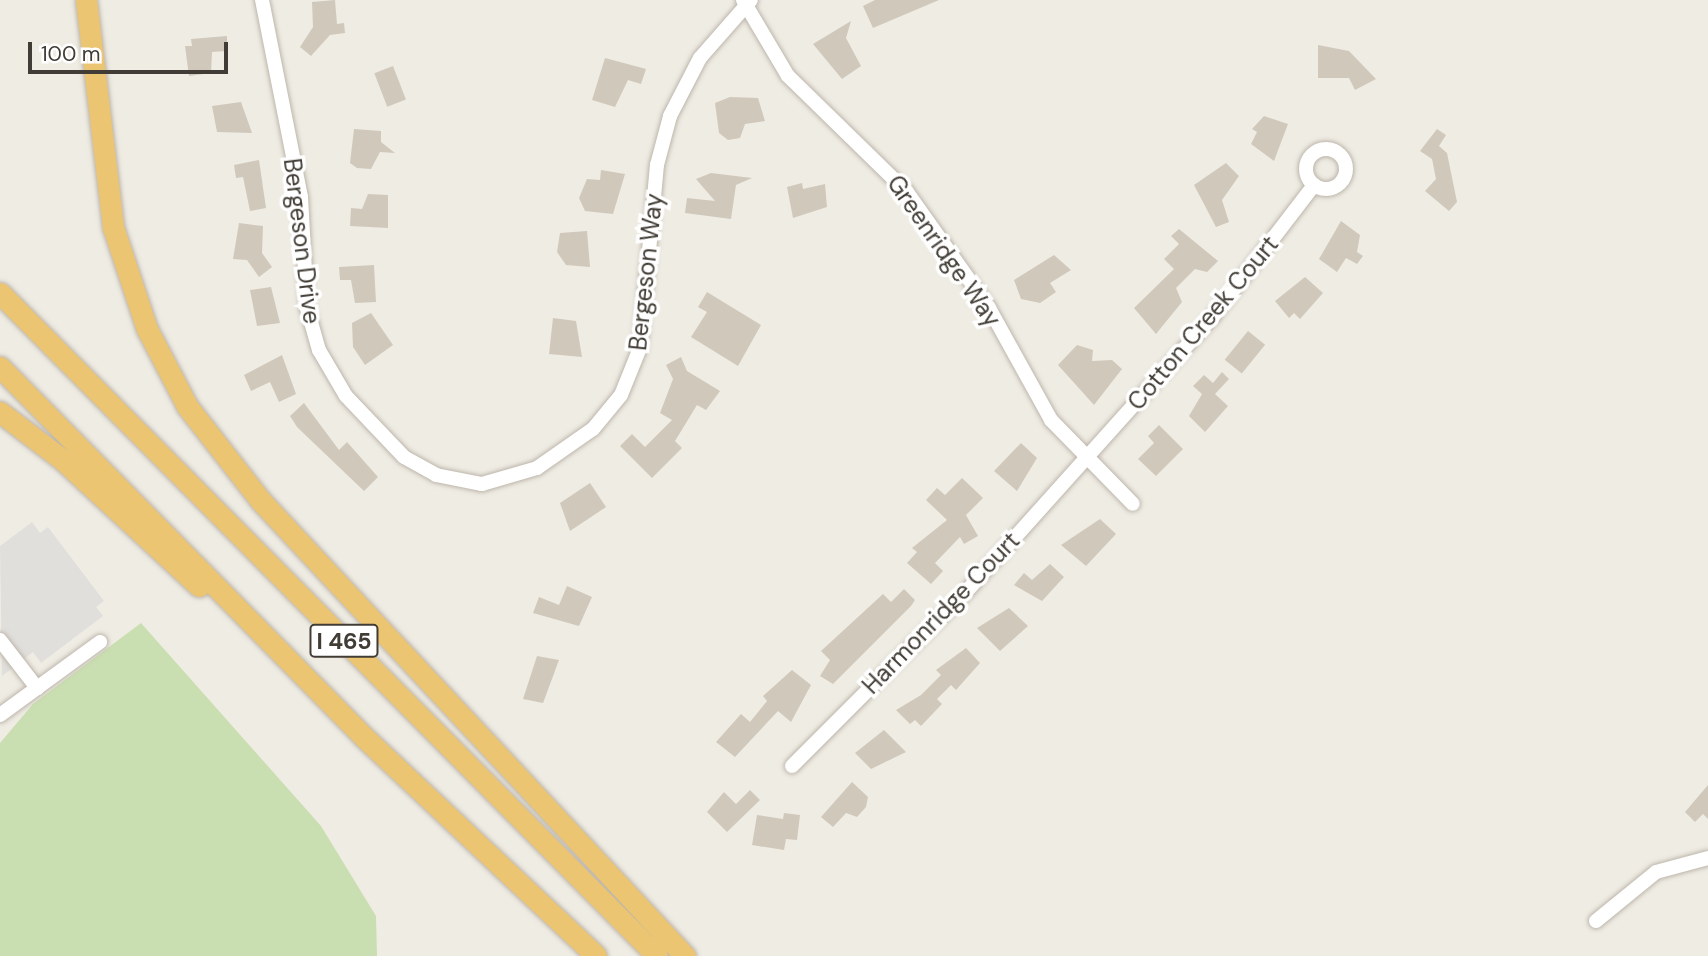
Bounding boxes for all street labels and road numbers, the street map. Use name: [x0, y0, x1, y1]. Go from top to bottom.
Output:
street label: Bergeson Drive: [278, 157, 326, 325]
street label: Greenridge Way: [881, 170, 1007, 332]
street label: Bergeson Way: [623, 192, 669, 352]
street label: Cotton Creek Court: [1122, 230, 1284, 416]
street label: Harmonridge Court: [856, 526, 1026, 700]
road number: I 465: [309, 622, 379, 660]

